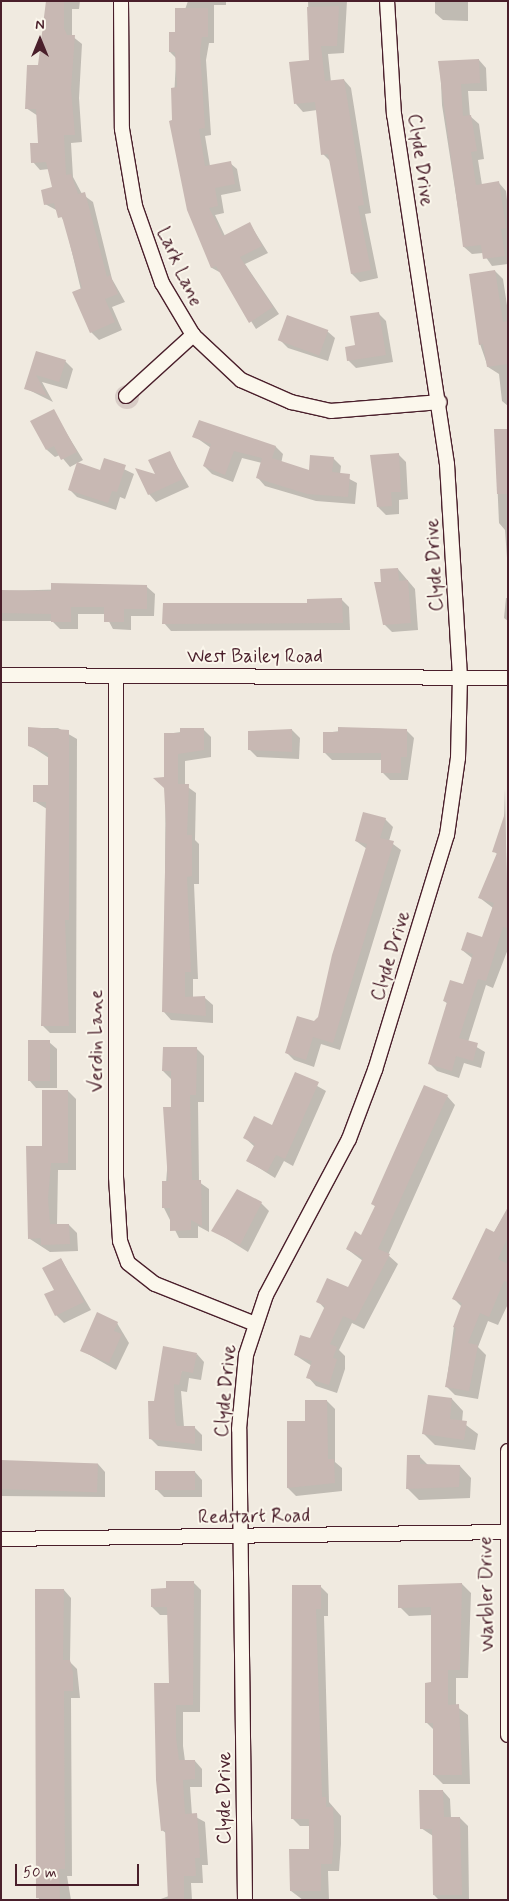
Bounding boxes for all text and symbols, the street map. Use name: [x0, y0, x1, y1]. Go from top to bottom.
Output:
north arrow: [15, 15, 65, 65]
text: N: [35, 16, 45, 34]
street label: Clyde Drive: [402, 113, 438, 207]
street label: Lark Lane: [151, 224, 207, 310]
street label: Clyde Drive: [421, 519, 449, 611]
street label: West Bailey Road: [187, 646, 323, 668]
street label: Clyde Drive: [367, 909, 415, 1003]
street label: Verdin Lane: [86, 992, 108, 1090]
street label: Clyde Drive: [211, 1344, 241, 1438]
street label: Redstart Road: [198, 1505, 310, 1529]
street label: Warbler Drive: [475, 1537, 499, 1651]
street label: Clyde Drive: [214, 1752, 236, 1844]
scale bar: [18, 1854, 141, 1886]
text: 50 m: [23, 1863, 57, 1883]

